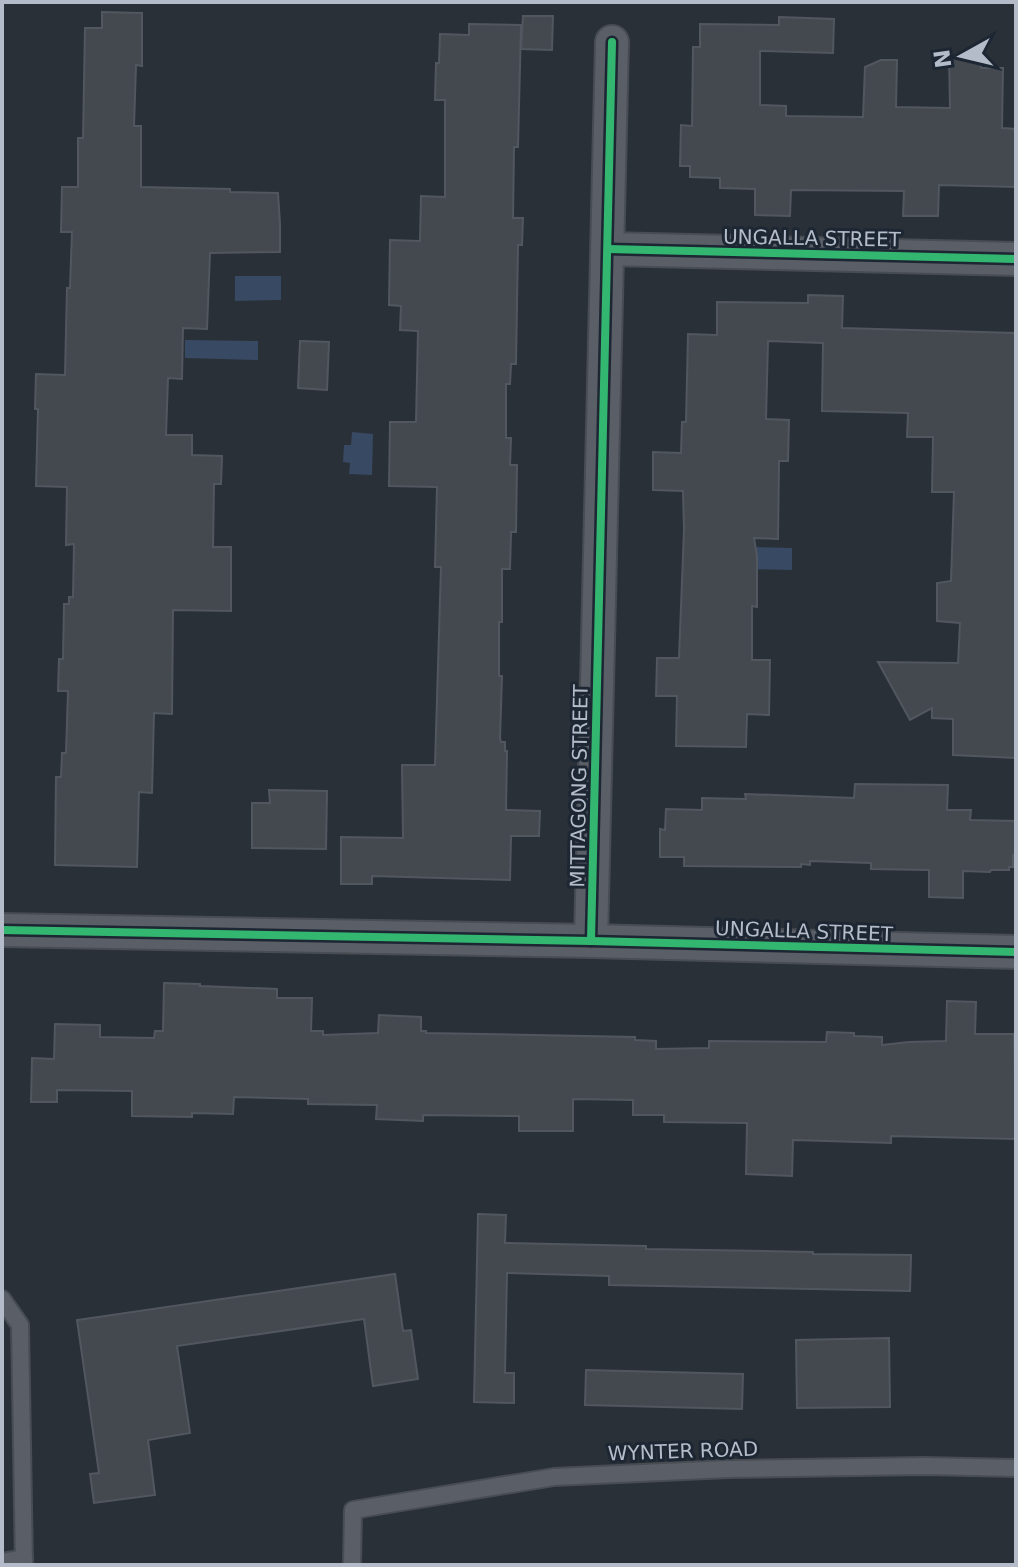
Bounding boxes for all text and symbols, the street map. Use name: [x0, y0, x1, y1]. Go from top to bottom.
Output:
north arrow: [922, 16, 1002, 96]
text: N: [929, 48, 956, 70]
street label: UNGALLA STREET: [723, 224, 902, 252]
street label: MITTAGONG STREET: [565, 683, 593, 888]
street label: UNGALLA STREET: [715, 916, 894, 946]
street label: WYNTER ROAD: [607, 1436, 759, 1466]

